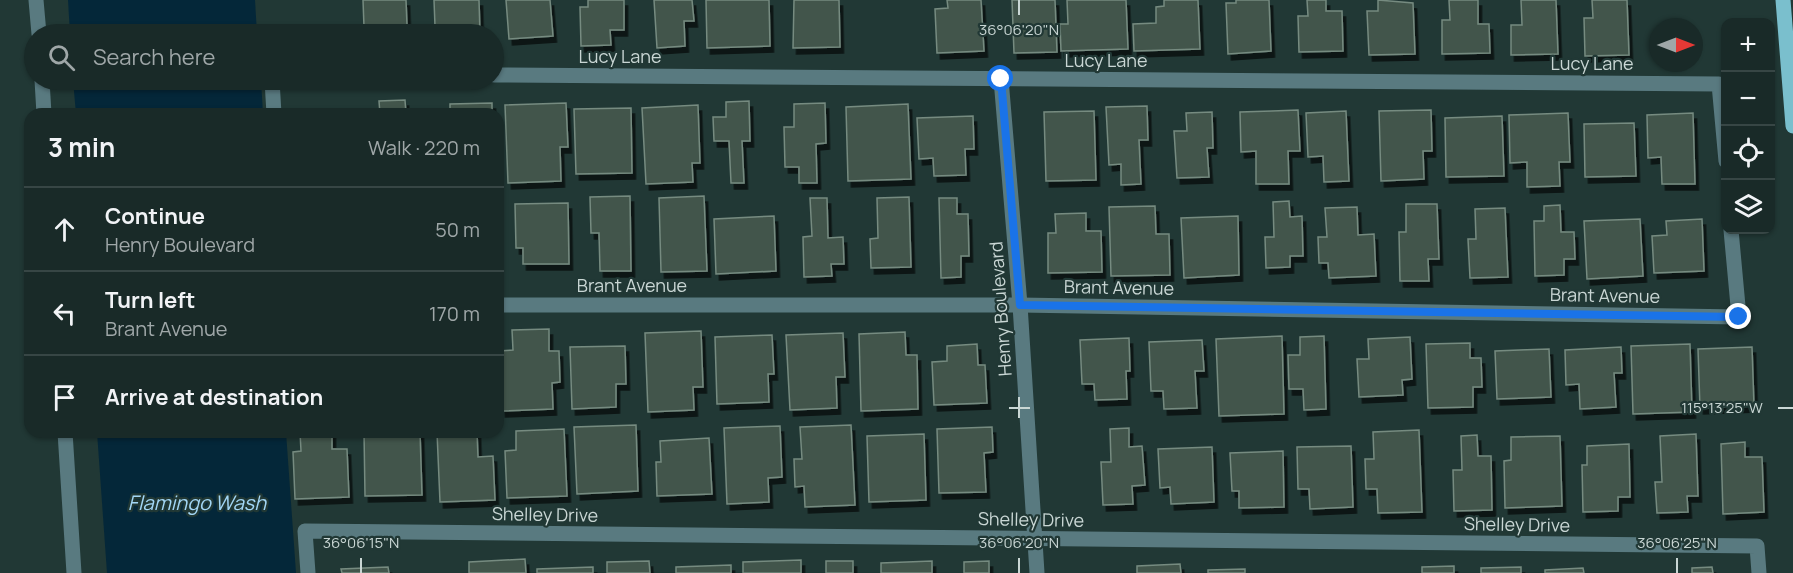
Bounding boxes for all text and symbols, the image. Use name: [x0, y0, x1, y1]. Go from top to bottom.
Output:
north arrow: [1649, 18, 1703, 72]
map controls: [1721, 18, 1775, 234]
button: +: [1721, 18, 1775, 72]
text: 36°06'20"N: [979, 19, 1059, 40]
search box: [24, 24, 504, 90]
icon: search: [45, 41, 78, 74]
text: Search here: [93, 42, 215, 72]
street label: Lucy Lane: [579, 44, 661, 68]
street label: Lucy Lane: [1065, 48, 1147, 72]
street label: Lucy Lane: [1551, 51, 1633, 75]
route start: [987, 65, 1013, 91]
button: −: [1721, 72, 1775, 126]
button: locate: [1721, 126, 1775, 180]
text: 3 min: [48, 129, 115, 165]
text: Walk · 220 m: [368, 134, 480, 161]
button: layers: [1721, 180, 1775, 234]
text: Continue: [105, 201, 205, 231]
icon: ahead: [48, 213, 81, 246]
text: 50 m: [435, 216, 480, 243]
text: Henry Boulevard: [105, 231, 255, 258]
street label: Henry Boulevard: [983, 241, 1017, 377]
street label: Brant Avenue: [577, 273, 687, 297]
street label: Brant Avenue: [1064, 274, 1174, 300]
street label: Brant Avenue: [1550, 282, 1660, 308]
text: Turn left: [105, 285, 195, 315]
icon: left: [48, 297, 81, 330]
text: 170 m: [429, 300, 480, 327]
route end: [1725, 303, 1751, 329]
text: Brant Avenue: [105, 315, 228, 342]
icon: arrive: [48, 381, 81, 414]
text: Arrive at destination: [105, 382, 323, 412]
text: 115°13'25"W: [1681, 397, 1763, 418]
water label: Flamingo Wash: [128, 489, 267, 516]
street label: Shelley Drive: [492, 501, 598, 527]
street label: Shelley Drive: [978, 506, 1084, 532]
street label: Shelley Drive: [1464, 511, 1570, 537]
text: 36°06'15"N: [323, 532, 399, 553]
text: 36°06'20"N: [979, 532, 1059, 553]
text: 36°06'25"N: [1637, 532, 1717, 553]

